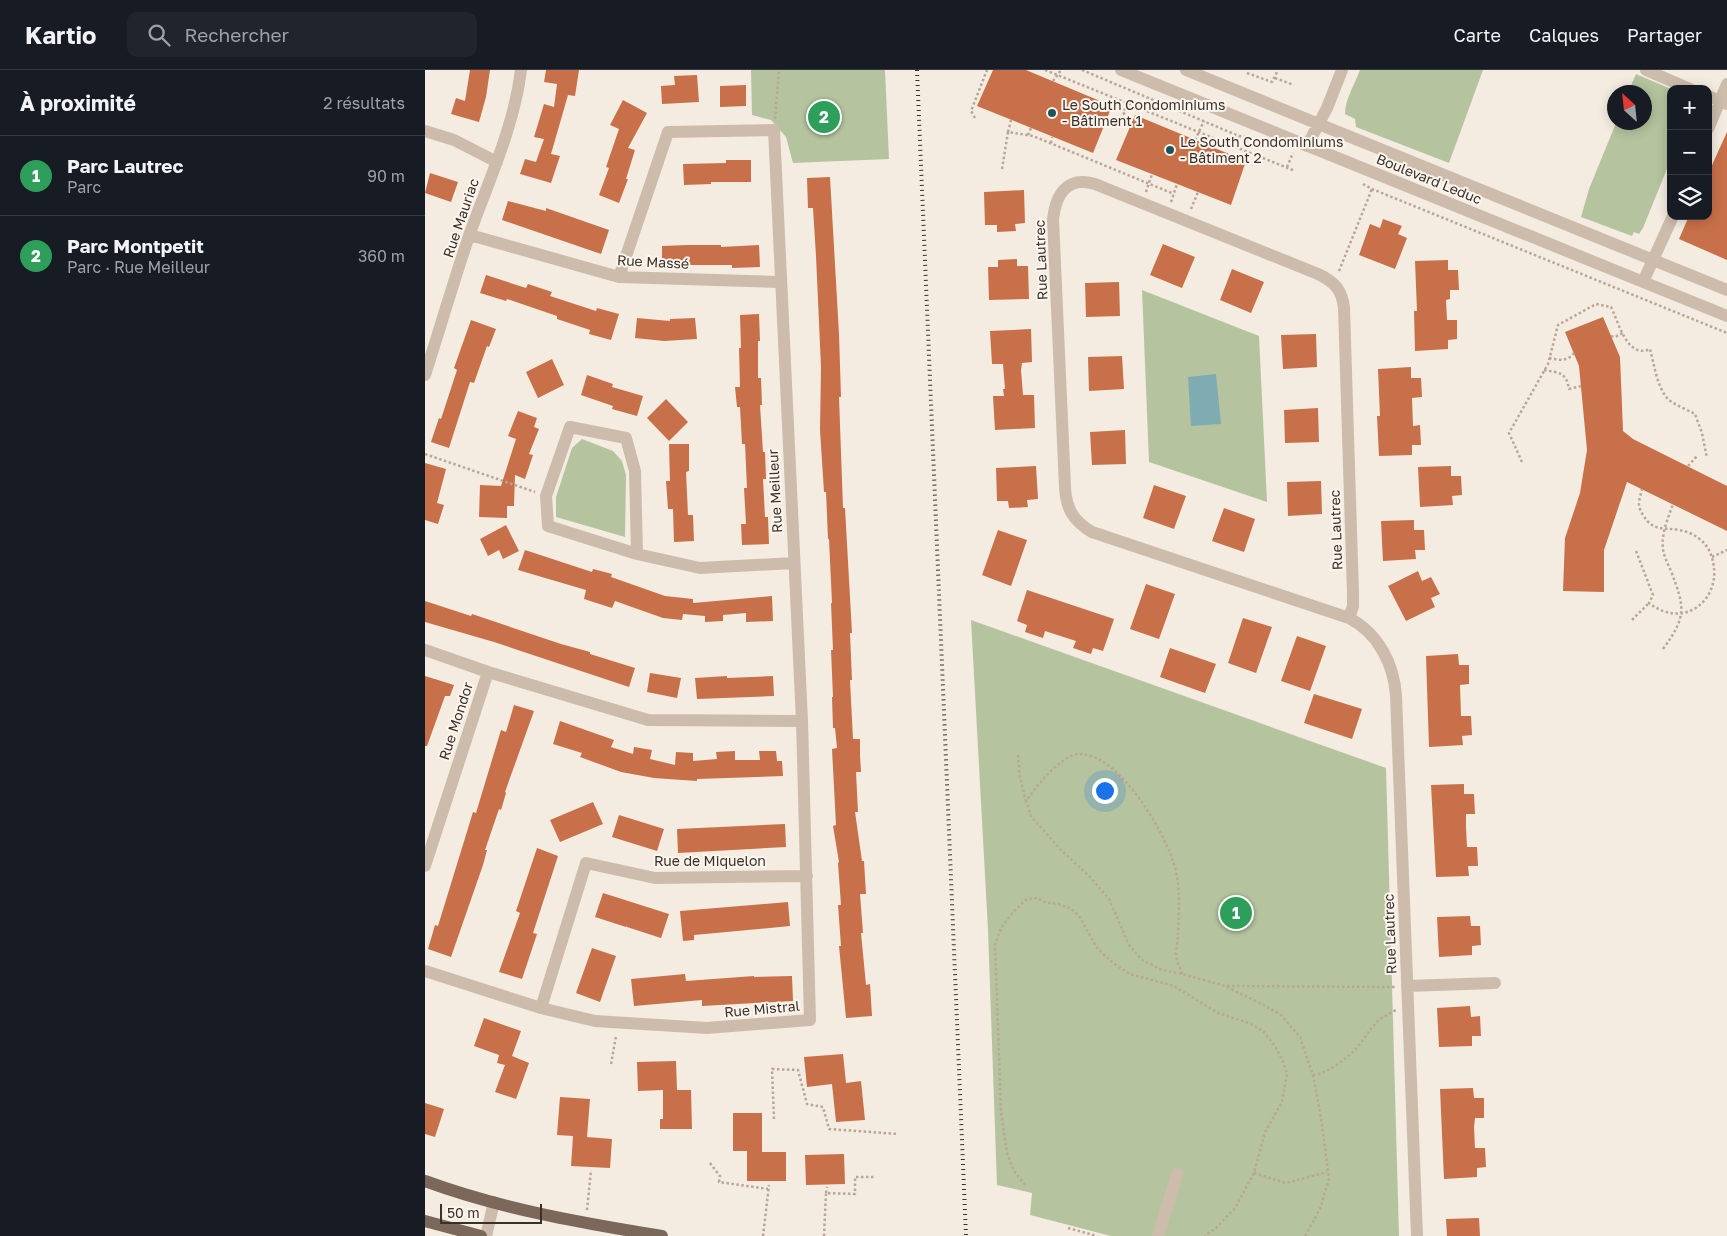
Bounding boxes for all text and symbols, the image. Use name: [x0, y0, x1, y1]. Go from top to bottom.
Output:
search box: [127, 12, 477, 57]
text: Kartio: [25, 20, 97, 49]
icon: search: [145, 21, 173, 49]
text: Rechercher: [185, 23, 289, 46]
text: Carte: [1454, 24, 1501, 46]
text: Calques: [1529, 24, 1599, 46]
text: Partager: [1627, 24, 1702, 46]
north arrow: [1607, 85, 1652, 130]
map controls: [1667, 85, 1712, 220]
button: +: [1667, 85, 1712, 130]
text: À proximité: [20, 90, 136, 116]
text: 2 résultats: [323, 93, 405, 113]
place label: Le South Condominiums - Bâtiment 1: [1062, 96, 1225, 129]
pin: 2: [808, 98, 840, 136]
marker: Le South Condominiums - Bâtiment 1: [1046, 107, 1058, 119]
button: −: [1667, 130, 1712, 175]
place label: Le South Condominiums - Bâtiment 2: [1180, 133, 1343, 166]
marker: Le South Condominiums - Bâtiment 2: [1164, 144, 1176, 156]
street label: Boulevard Leduc: [1374, 150, 1485, 208]
text: Parc Lautrec: [67, 154, 183, 177]
text: 1: [32, 166, 40, 186]
text: 90 m: [367, 166, 405, 186]
button: layers: [1667, 175, 1712, 220]
street label: Rue Mauriac: [439, 176, 482, 260]
text: Parc: [67, 177, 101, 197]
street label: Rue Lautrec: [1031, 219, 1050, 301]
text: Parc Montpetit: [67, 234, 204, 257]
text: 2: [31, 246, 41, 266]
text: 360 m: [358, 246, 405, 266]
street label: Rue Massé: [617, 251, 690, 272]
text: Parc · Rue Meilleur: [67, 257, 210, 277]
street label: Rue Meilleur: [764, 448, 785, 533]
street label: Rue Lautrec: [1326, 489, 1345, 571]
street label: Rue Mondor: [435, 679, 476, 762]
your location: [1092, 778, 1118, 804]
street label: Rue de Miquelon: [654, 852, 766, 869]
street label: Rue Lautrec: [1380, 893, 1399, 975]
pin: 1: [1220, 894, 1252, 932]
street label: Rue Mistral: [723, 997, 800, 1020]
scale bar: [440, 1201, 543, 1224]
text: 50 m: [447, 1204, 480, 1221]

